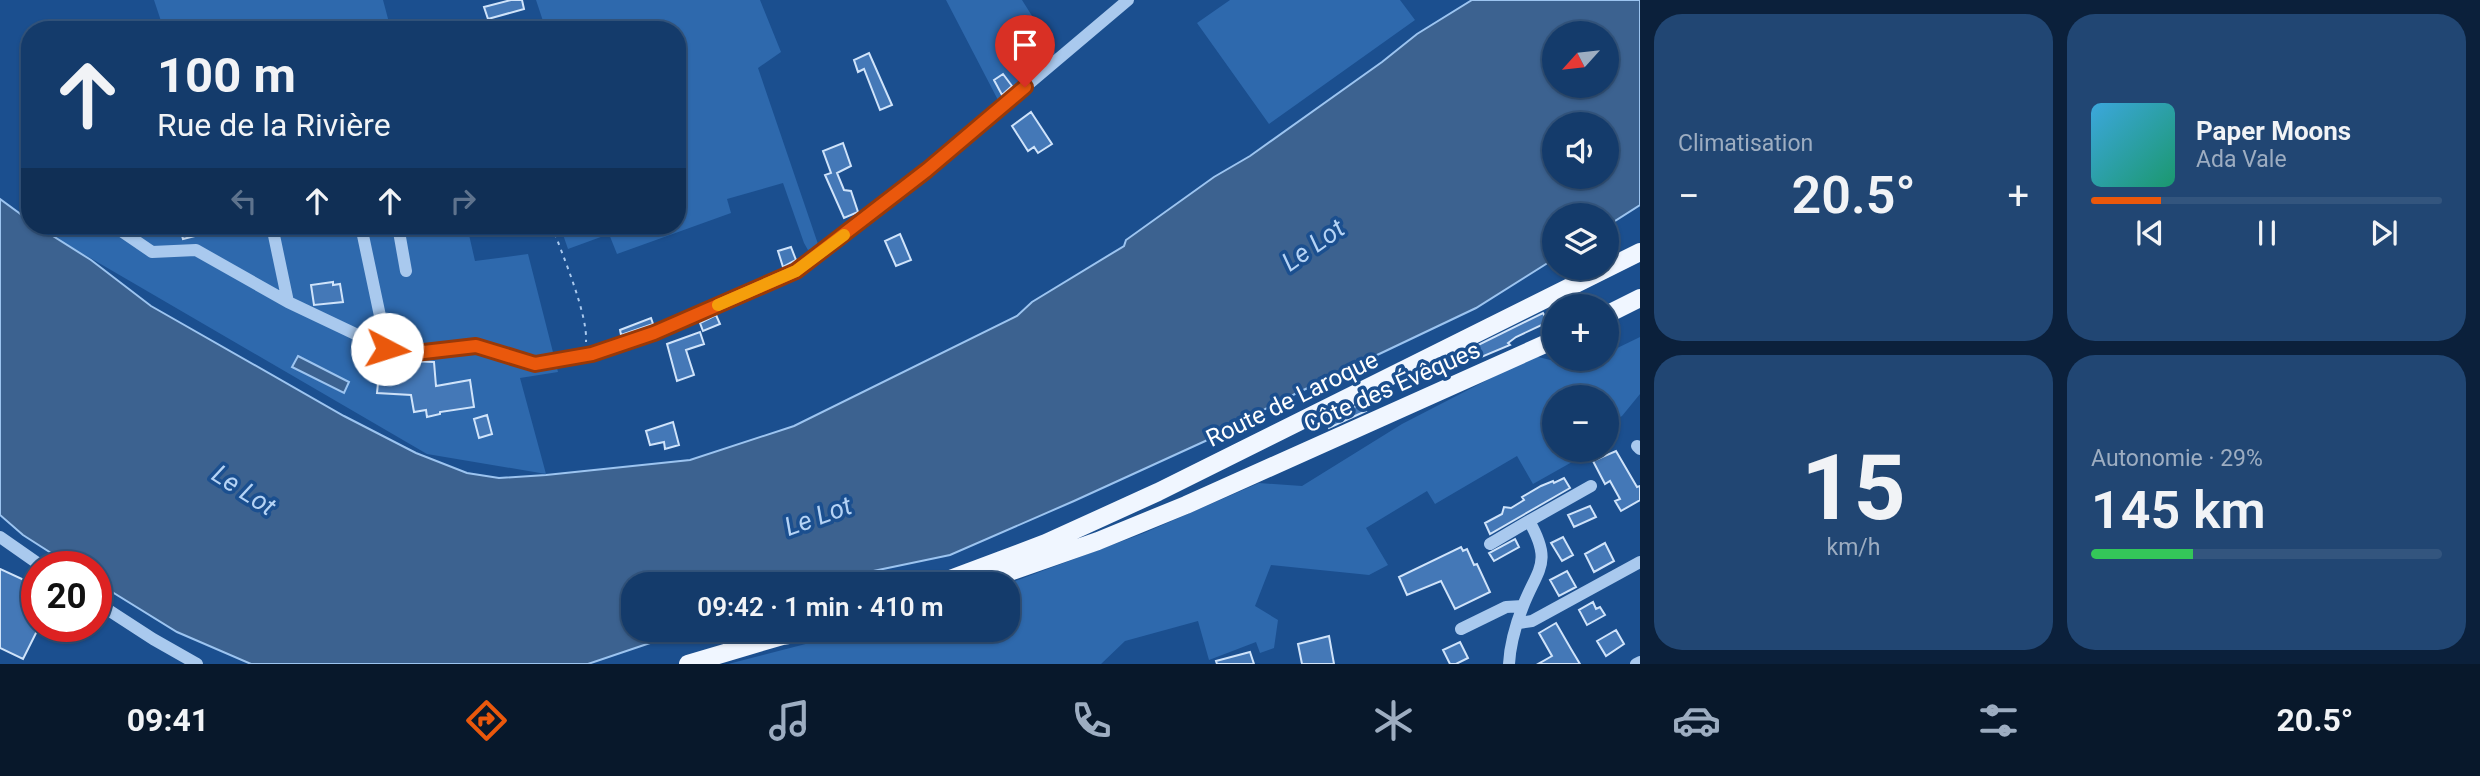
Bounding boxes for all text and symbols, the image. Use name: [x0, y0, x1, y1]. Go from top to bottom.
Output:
pin: [995, 15, 1055, 87]
north arrow: [1542, 21, 1619, 98]
map controls: [1542, 21, 1619, 462]
icon: arrive: [1006, 26, 1044, 64]
text: 100 m: [157, 47, 296, 104]
icon: ahead: [42, 49, 133, 140]
text: Rue de la Rivière: [157, 106, 391, 144]
button: sound: [1542, 112, 1619, 189]
text: Paper Moons: [2196, 116, 2351, 146]
text: Climatisation: [1678, 130, 1813, 157]
text: Ada Vale: [2196, 146, 2287, 173]
text: 20.5°: [1792, 165, 1916, 226]
text: −: [1678, 174, 1700, 218]
text: +: [2007, 174, 2029, 218]
icon: left: [225, 182, 263, 220]
icon: ahead: [298, 182, 336, 220]
icon: ahead: [371, 182, 409, 220]
icon: right: [444, 182, 482, 220]
button: layers: [1542, 203, 1619, 280]
water label: Le Lot: [1276, 212, 1351, 277]
icon: previous: [2131, 214, 2169, 252]
icon: pause: [2248, 214, 2286, 252]
icon: next: [2365, 214, 2403, 252]
button: +: [1542, 294, 1619, 371]
position arrow: [350, 312, 424, 386]
street label: Côte des Évêques: [1300, 336, 1484, 438]
street label: Route de Laroque: [1202, 345, 1382, 453]
button: −: [1542, 385, 1619, 462]
text: 15: [1801, 435, 1906, 541]
text: Autonomie · 29%: [2091, 445, 2263, 472]
water label: Le Lot: [207, 458, 282, 522]
text: 145 km: [2091, 480, 2266, 541]
water label: Le Lot: [780, 490, 857, 542]
text: km/h: [1827, 534, 1881, 561]
speed limit sign: 20: [21, 551, 112, 642]
text: 09:42 · 1 min · 410 m: [697, 592, 944, 622]
icon: directions: [462, 696, 511, 745]
icon: music: [765, 696, 814, 745]
icon: phone: [1067, 696, 1116, 745]
icon: climate: [1369, 696, 1418, 745]
icon: car: [1672, 696, 1721, 745]
icon: filters: [1974, 696, 2023, 745]
text: 09:41: [127, 701, 209, 739]
text: 20.5°: [2276, 701, 2353, 739]

